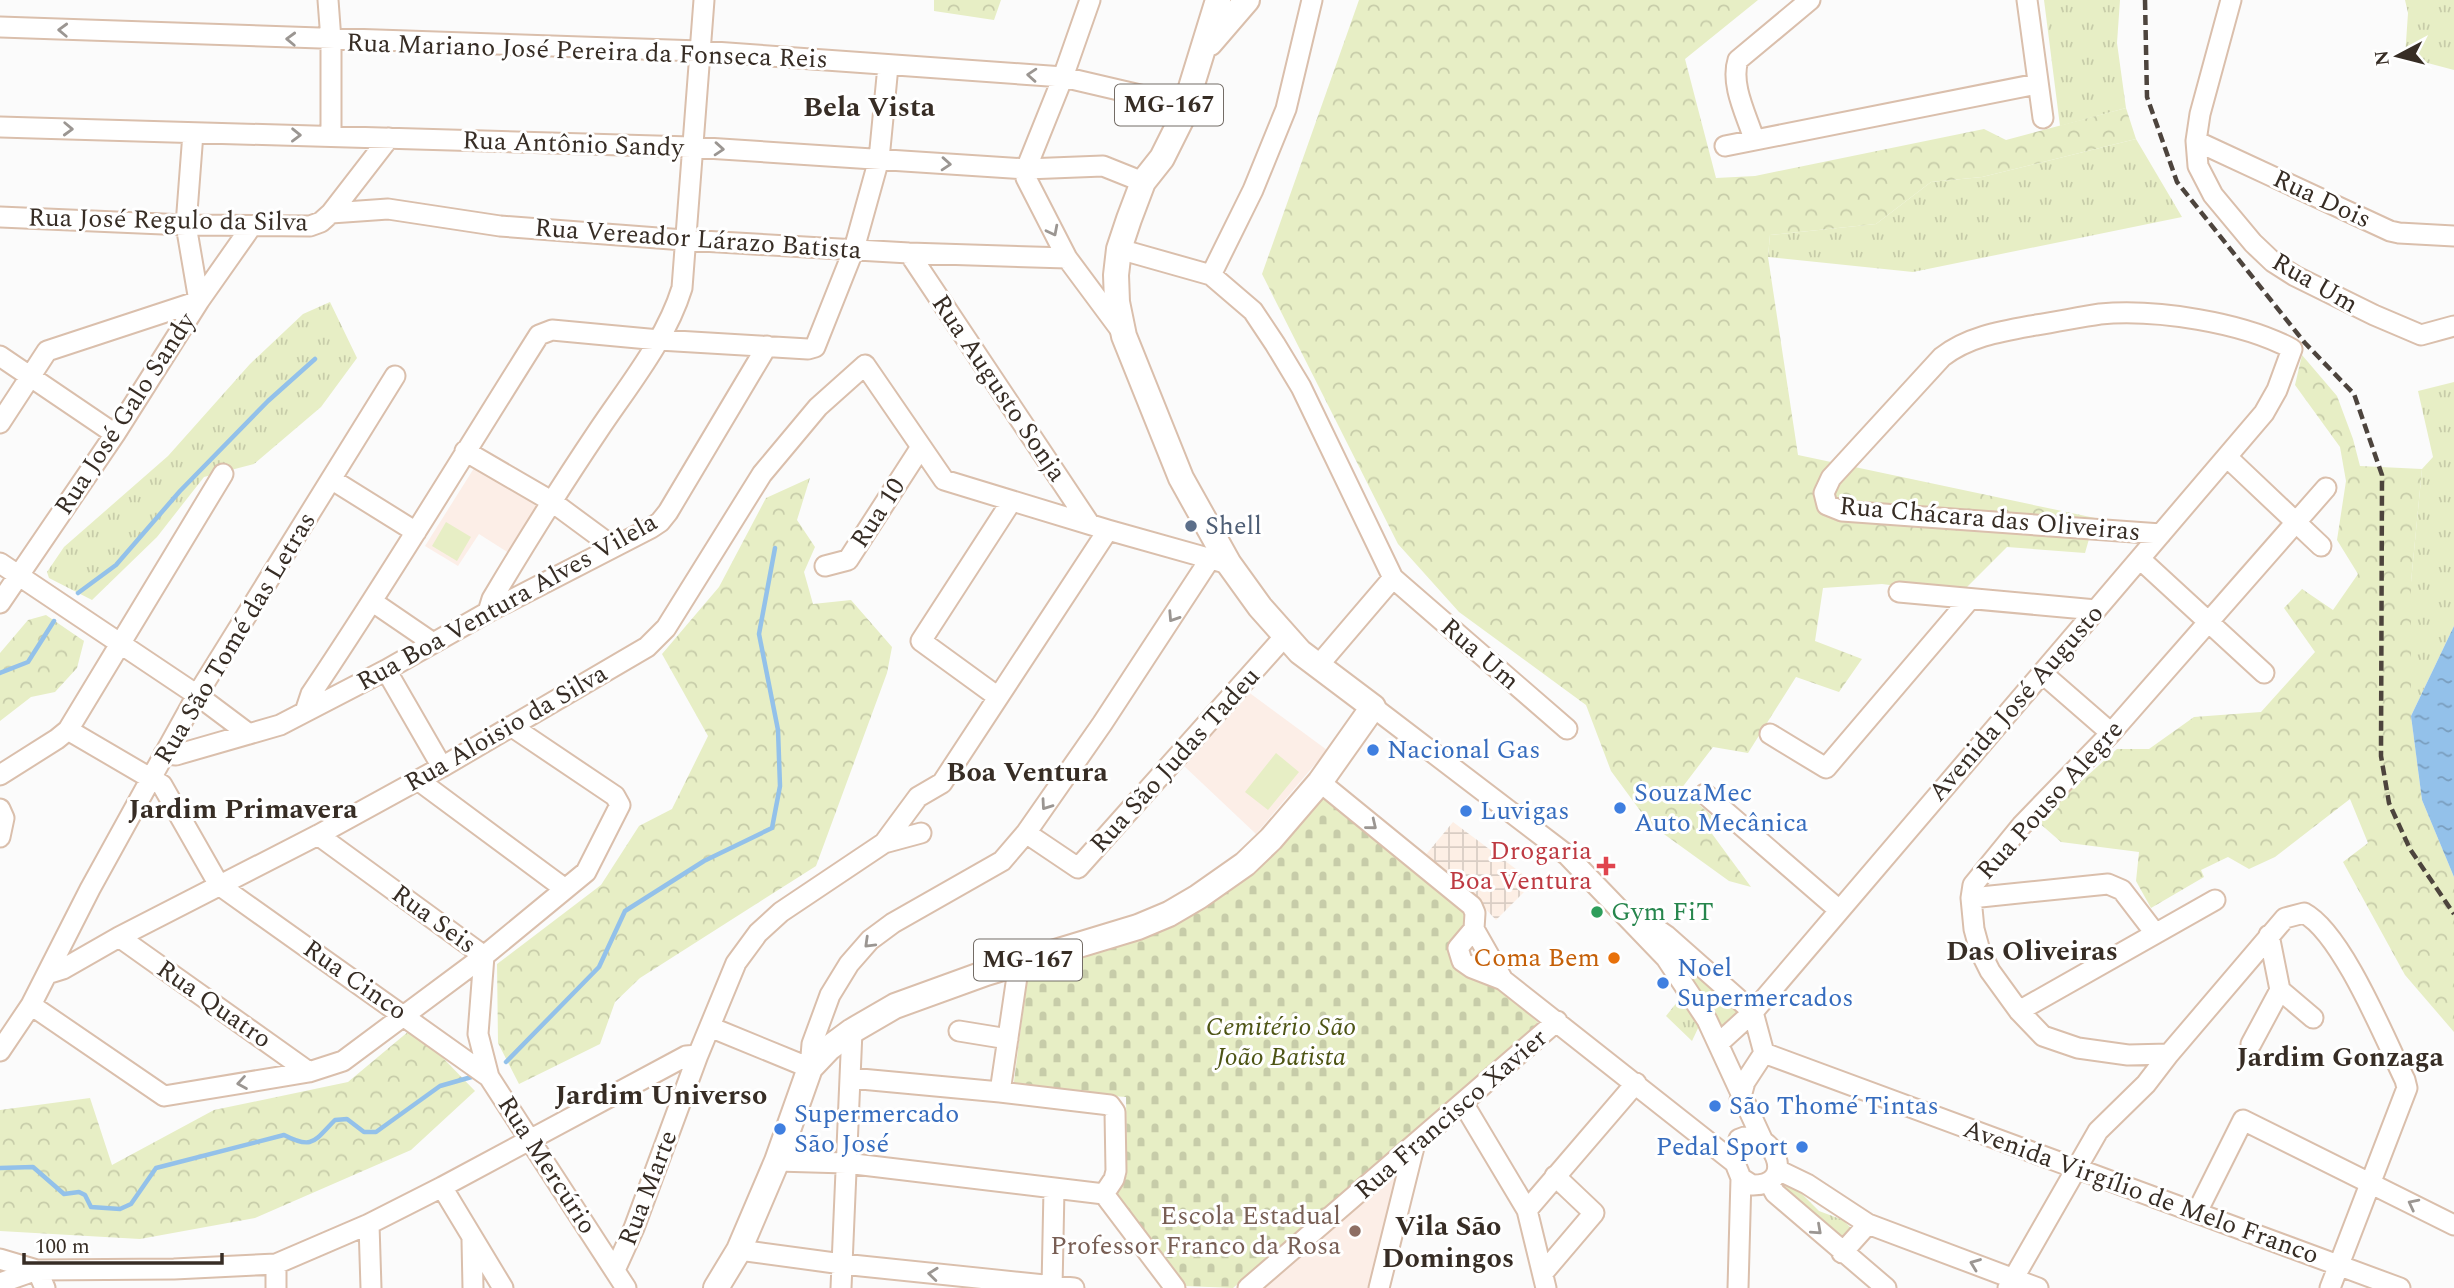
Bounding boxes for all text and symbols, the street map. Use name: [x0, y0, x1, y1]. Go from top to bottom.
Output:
north arrow: [2363, 21, 2433, 91]
one-way arrow: [58, 22, 69, 37]
street label: Rua Mariano José Pereira da Fonseca Reis: [346, 23, 828, 79]
one-way arrow: [285, 31, 296, 46]
text: N: [2367, 48, 2398, 67]
one-way arrow: [1026, 68, 1037, 83]
road number: MG-167: [1115, 84, 1223, 125]
district label: Bela Vista: [803, 86, 936, 129]
street label: Rua Antônio Sandy: [462, 120, 686, 168]
one-way arrow: [63, 121, 74, 136]
one-way arrow: [291, 127, 301, 143]
one-way arrow: [714, 141, 725, 156]
one-way arrow: [941, 156, 952, 171]
street label: Rua Dois: [2266, 159, 2378, 239]
street label: Rua José Regulo da Silva: [28, 198, 309, 242]
street label: Rua Vereador Lárazo Batista: [533, 208, 863, 270]
one-way arrow: [1044, 224, 1058, 236]
street label: Rua Um: [2264, 242, 2366, 324]
street label: Rua Augusto Sonja: [921, 286, 1077, 490]
street label: Rua José Galo Sandy: [44, 303, 207, 523]
street label: Rua 10: [840, 470, 916, 556]
street label: Rua Chácara das Oliveiras: [1838, 486, 2142, 552]
street label: Rua Boa Ventura Alves Vilela: [349, 502, 665, 702]
street label: Rua São Tomé das Letras: [144, 504, 326, 772]
place label: Shell: [1205, 506, 1262, 546]
marker: Shell: [1183, 518, 1199, 534]
street label: Avenida José Augusto: [1919, 595, 2113, 811]
street label: Rua Um: [1431, 608, 1529, 700]
one-way arrow: [1168, 609, 1181, 622]
street label: Rua Aloisio da Silva: [397, 653, 615, 802]
street label: Rua São Judas Tadeu: [1080, 658, 1270, 862]
street label: Rua Pouso Alegre: [1967, 711, 2133, 889]
place label: Nacional Gas: [1387, 730, 1541, 770]
marker: Nacional Gas: [1365, 742, 1381, 758]
district label: Boa Ventura: [946, 751, 1108, 794]
place label: SouzaMec Auto Mecânica: [1634, 773, 1809, 843]
district label: Jardim Primavera: [128, 788, 358, 831]
place label: Luvigas: [1480, 791, 1570, 831]
one-way arrow: [1042, 797, 1054, 810]
marker: SouzaMec Auto Mecânica: [1612, 800, 1628, 816]
marker: Luvigas: [1458, 803, 1474, 819]
one-way arrow: [1364, 817, 1377, 829]
place label: Drogaria Boa Ventura: [1449, 831, 1592, 901]
marker: Drogaria Boa Ventura: [1598, 858, 1614, 874]
street label: Rua Seis: [383, 874, 485, 964]
place label: Gym FiT: [1611, 892, 1714, 932]
marker: Gym FiT: [1589, 904, 1605, 920]
street label: Rua Cinco: [295, 929, 415, 1031]
district label: Das Oliveiras: [1946, 930, 2118, 973]
one-way arrow: [864, 934, 877, 947]
place label: Coma Bem: [1473, 938, 1600, 978]
road number: MG-167: [974, 940, 1082, 980]
place label: Noel Supermercados: [1677, 948, 1853, 1018]
street label: Rua Quatro: [148, 949, 280, 1059]
marker: Coma Bem: [1606, 950, 1622, 966]
marker: Noel Supermercados: [1655, 975, 1671, 991]
park label: Cemitério São João Batista: [1206, 1007, 1356, 1077]
street label: Rua Francisco Xavier: [1346, 1019, 1556, 1209]
district label: Jardim Gonzaga: [2236, 1036, 2444, 1079]
district label: Jardim Universo: [555, 1074, 767, 1117]
one-way arrow: [236, 1075, 248, 1090]
place label: São Thomé Tintas: [1729, 1086, 1939, 1126]
street label: Rua Mercúrio: [487, 1088, 607, 1242]
place label: Supermercado São José: [794, 1094, 959, 1164]
marker: São Thomé Tintas: [1707, 1098, 1723, 1114]
street label: Avenida Virgílio de Melo Franco: [1957, 1109, 2325, 1275]
marker: Supermercado São José: [772, 1121, 788, 1137]
street label: Rua Marte: [608, 1124, 688, 1252]
place label: Pedal Sport: [1656, 1127, 1788, 1167]
marker: Pedal Sport: [1794, 1139, 1810, 1155]
place label: Escola Estadual Professor Franco da Rosa: [1050, 1196, 1341, 1266]
one-way arrow: [2408, 1198, 2420, 1212]
district label: Vila São Domingos: [1382, 1205, 1514, 1280]
scale bar: [24, 1222, 222, 1266]
one-way arrow: [1808, 1222, 1821, 1234]
marker: Escola Estadual Professor Franco da Rosa: [1347, 1223, 1363, 1239]
text: 100 m: [35, 1231, 90, 1263]
one-way arrow: [1969, 1258, 1981, 1272]
one-way arrow: [927, 1266, 938, 1281]

